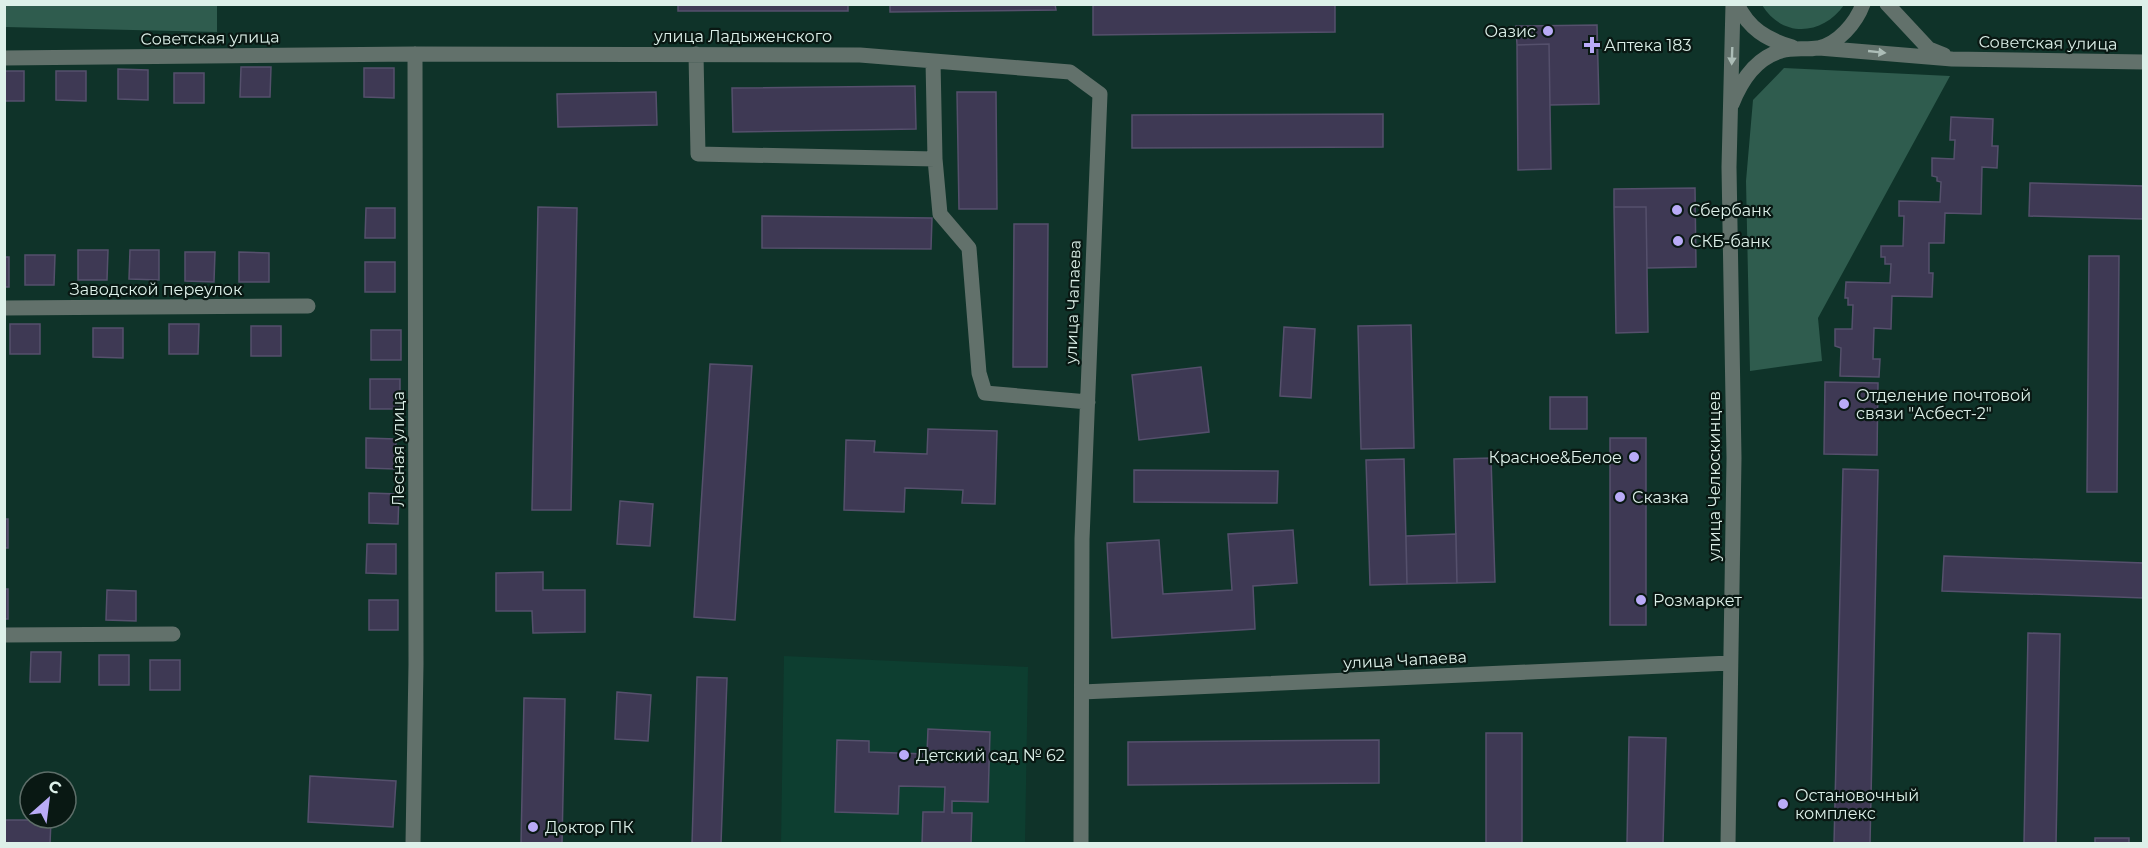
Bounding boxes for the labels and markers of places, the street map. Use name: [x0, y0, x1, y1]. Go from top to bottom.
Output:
place label: Оазис: [1484, 22, 1536, 41]
marker: Оазис: [1541, 24, 1555, 38]
place label: Аптека 183: [1604, 36, 1691, 55]
marker: Аптека 183: [1585, 38, 1599, 52]
place label: Сбербанк: [1689, 201, 1772, 220]
marker: Сбербанк: [1670, 203, 1684, 217]
place label: СКБ-банк: [1690, 232, 1771, 251]
marker: СКБ-банк: [1671, 234, 1685, 248]
place label: Отделение почтовой связи "Асбест-2": [1856, 386, 2031, 423]
marker: Отделение почтовой связи "Асбест-2": [1837, 397, 1851, 411]
place label: Красное&Белое: [1489, 448, 1622, 467]
marker: Красное&Белое: [1627, 450, 1641, 464]
place label: Сказка: [1632, 488, 1689, 507]
marker: Сказка: [1613, 490, 1627, 504]
place label: Розмаркет: [1653, 591, 1742, 610]
marker: Розмаркет: [1634, 593, 1648, 607]
place label: Детский сад № 62: [916, 746, 1065, 765]
marker: Детский сад № 62: [897, 748, 911, 762]
place label: Остановочный комплекс: [1795, 786, 1919, 823]
marker: Остановочный комплекс: [1776, 797, 1790, 811]
place label: Доктор ПК: [545, 818, 634, 837]
marker: Доктор ПК: [526, 820, 540, 834]

